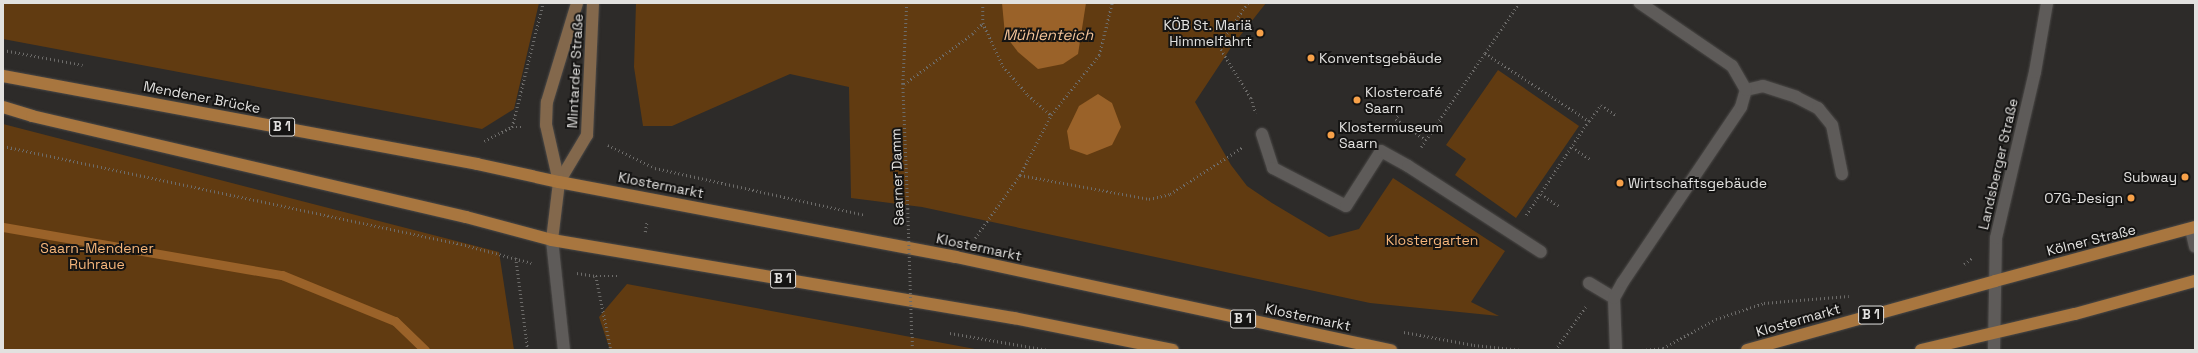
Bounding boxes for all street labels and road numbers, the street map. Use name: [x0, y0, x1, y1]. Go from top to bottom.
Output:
street label: Mintarder Straße: [564, 13, 586, 129]
street label: Mendener Brücke: [142, 77, 262, 117]
street label: Landsberger Straße: [1975, 97, 2021, 231]
road number: B 1: [269, 116, 295, 138]
street label: Saarner Damm: [887, 128, 907, 226]
street label: Klostermarkt: [617, 168, 705, 202]
street label: Kölner Straße: [2045, 221, 2137, 259]
street label: Klostermarkt: [935, 230, 1023, 264]
road number: B 1: [770, 268, 796, 290]
street label: Klostermarkt: [1264, 300, 1352, 334]
street label: Klostermarkt: [1754, 300, 1842, 340]
road number: B 1: [1858, 304, 1884, 326]
road number: B 1: [1230, 308, 1256, 330]

